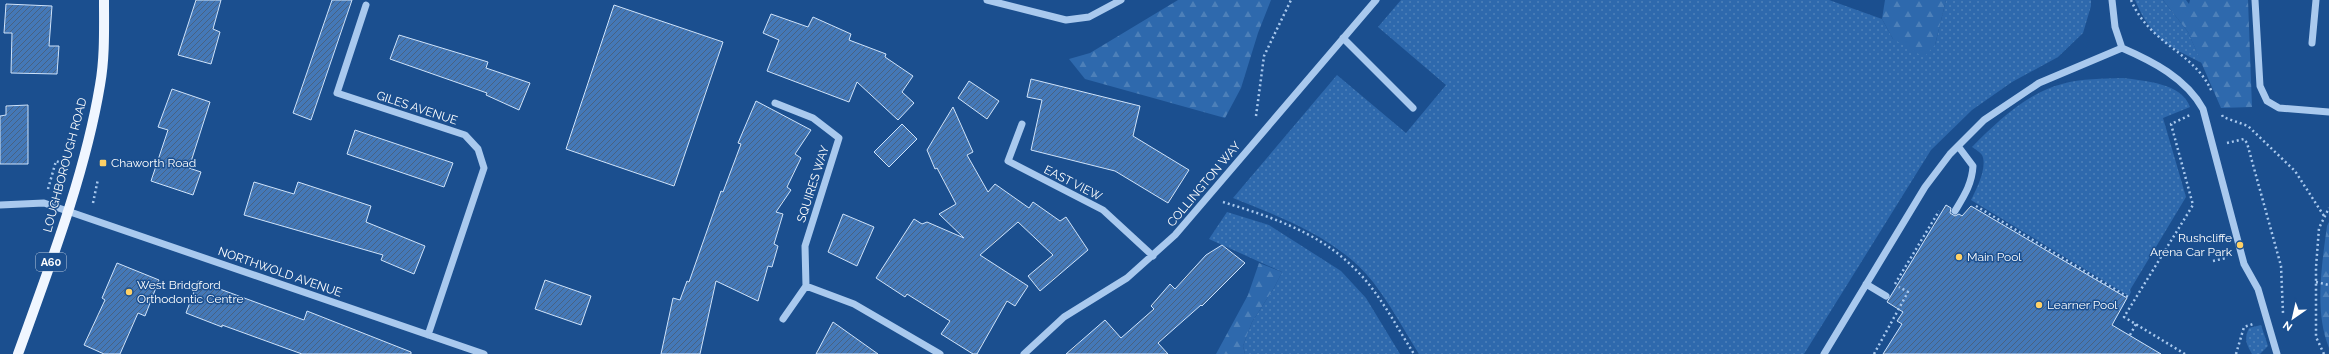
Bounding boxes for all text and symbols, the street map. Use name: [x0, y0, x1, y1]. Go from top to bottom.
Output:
street label: GILES AVENUE: [375, 88, 459, 128]
street label: LOUGHBOROUGH ROAD: [40, 96, 90, 234]
street label: COLLINGTON WAY: [1164, 139, 1244, 229]
street label: SQUIRES WAY: [794, 144, 832, 224]
place label: Chaworth Road: [111, 156, 196, 170]
marker: Chaworth Road: [98, 158, 108, 168]
street label: EAST VIEW: [1042, 162, 1105, 204]
place label: Rushcliffe Arena Car Park: [2150, 231, 2233, 259]
marker: Rushcliffe Arena Car Park: [2235, 240, 2245, 250]
street label: NORTHWOLD AVENUE: [216, 244, 344, 300]
place label: Main Pool: [1967, 250, 2022, 264]
marker: Main Pool: [1954, 252, 1964, 262]
road number: A60: [36, 253, 66, 271]
place label: West Bridgford Orthodontic Centre: [137, 278, 243, 306]
marker: West Bridgford Orthodontic Centre: [124, 287, 134, 297]
place label: Learner Pool: [2047, 298, 2118, 312]
north arrow: [2273, 298, 2313, 338]
marker: Learner Pool: [2034, 300, 2044, 310]
text: N: [2281, 318, 2295, 334]

